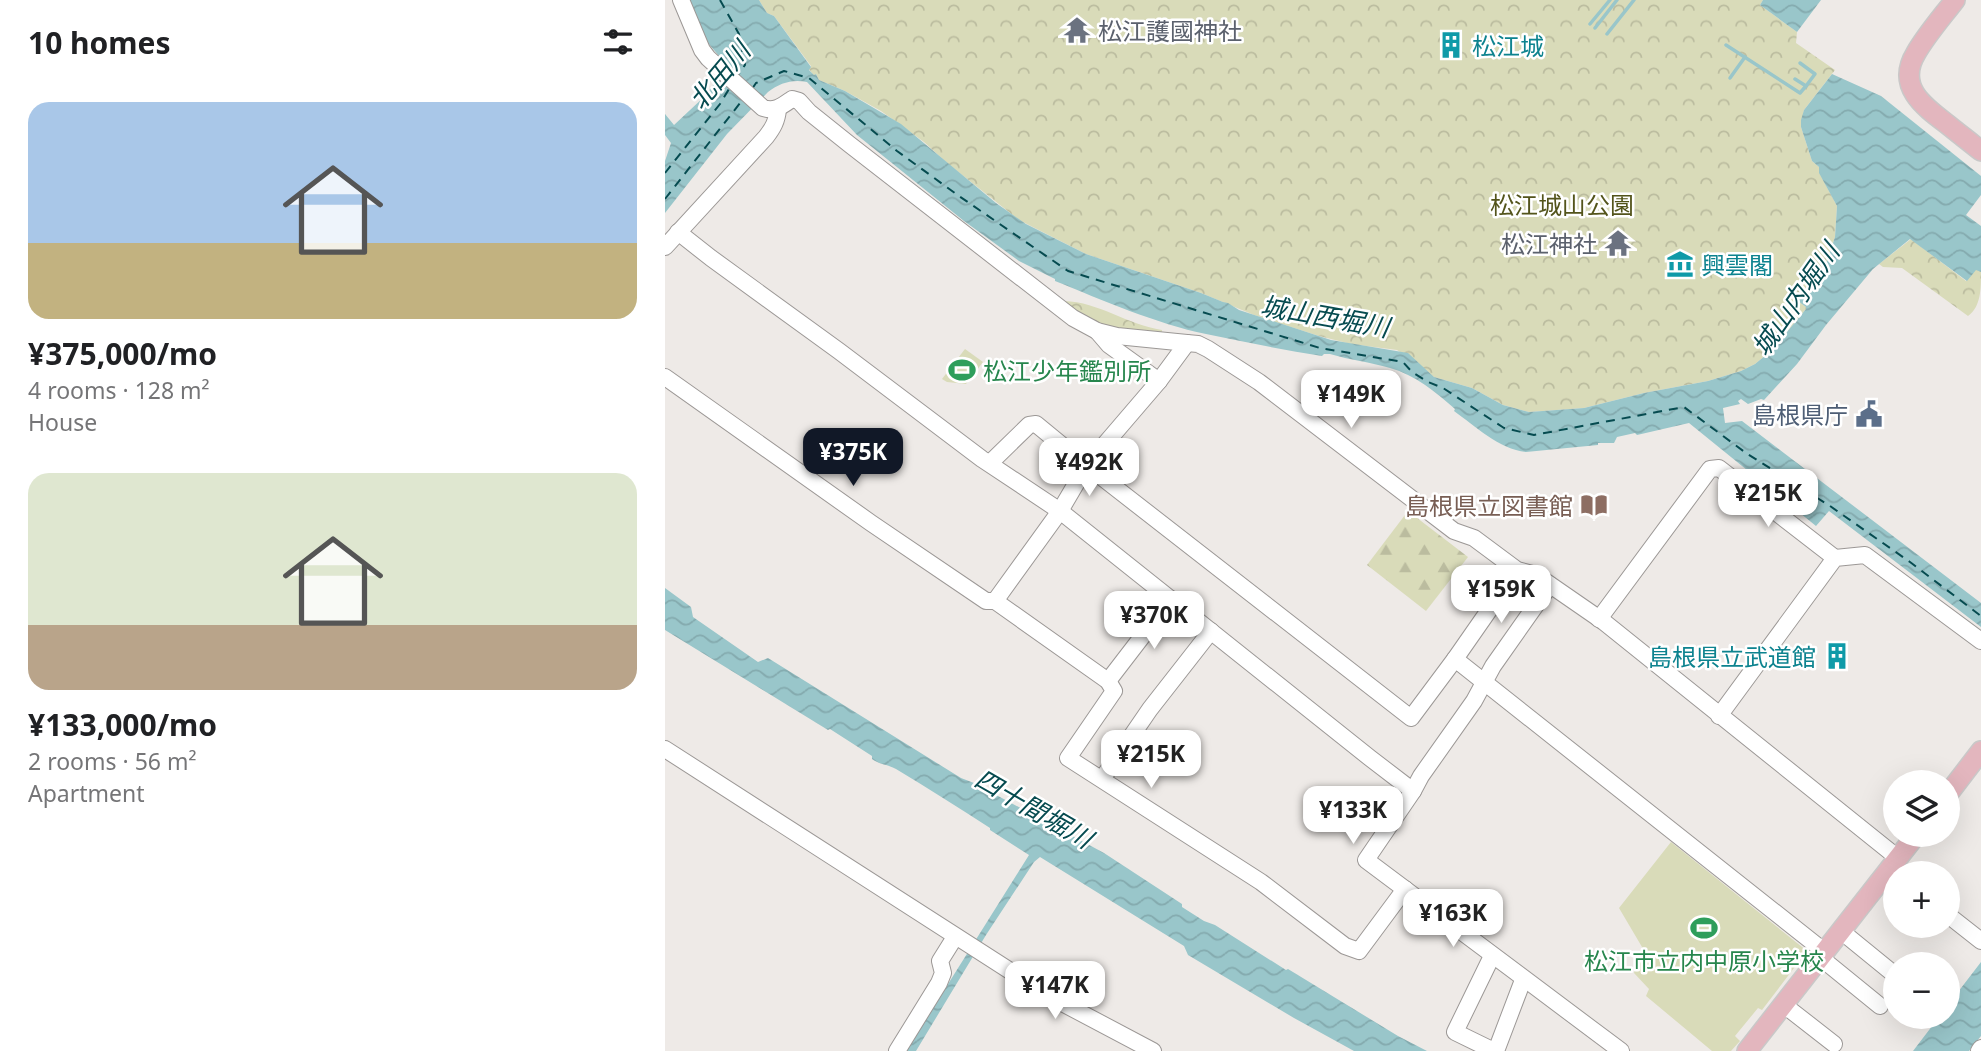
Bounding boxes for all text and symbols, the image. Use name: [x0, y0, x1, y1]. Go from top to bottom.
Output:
place label: 松江護國神社: [1098, 14, 1242, 47]
temple icon: 松江護國神社: [1062, 15, 1092, 45]
text: 10 homes: [28, 22, 171, 63]
icon: filters: [599, 23, 637, 61]
place label: 松江城: [1472, 29, 1544, 62]
building icon: 松江城: [1436, 30, 1466, 60]
water label: 北田川: [680, 31, 760, 116]
icon: home: [270, 147, 396, 273]
park label: 松江城山公園: [1490, 188, 1634, 221]
place label: 松江神社: [1501, 227, 1597, 260]
temple icon: 松江神社: [1603, 228, 1633, 258]
water label: 城山内堀川: [1743, 233, 1849, 363]
place label: 興雲閣: [1701, 248, 1773, 281]
museum icon: 興雲閣: [1665, 249, 1695, 279]
water label: 城山西堀川: [1258, 287, 1395, 346]
text: ¥375,000/mo: [28, 333, 217, 374]
place label: 松江少年鑑別所: [983, 354, 1151, 387]
sports icon: 松江少年鑑別所: [947, 355, 977, 385]
pin: ¥149K: [1302, 370, 1400, 430]
text: 4 rooms · 128 m²: [28, 374, 210, 406]
text: ¥149K: [1317, 377, 1385, 409]
place label: 島根県庁: [1752, 398, 1848, 431]
public building icon: 島根県庁: [1854, 399, 1884, 429]
text: House: [28, 406, 97, 438]
pin: ¥375K: [804, 428, 902, 488]
text: ¥375K: [819, 435, 887, 467]
pin: ¥492K: [1040, 438, 1138, 498]
text: ¥492K: [1055, 445, 1123, 477]
pin: ¥215K: [1719, 470, 1817, 529]
text: ¥215K: [1734, 476, 1802, 508]
place label: 島根県立図書館: [1405, 489, 1573, 522]
library icon: 島根県立図書館: [1579, 490, 1609, 520]
icon: home: [270, 518, 396, 644]
pin: ¥159K: [1452, 566, 1550, 625]
text: ¥159K: [1467, 572, 1535, 604]
pin: ¥370K: [1105, 592, 1203, 651]
text: ¥370K: [1120, 598, 1188, 630]
place label: 島根県立武道館: [1648, 640, 1816, 673]
building icon: 島根県立武道館: [1822, 641, 1852, 671]
text: ¥133,000/mo: [28, 704, 217, 745]
pin: ¥215K: [1102, 730, 1200, 790]
text: ¥215K: [1117, 737, 1185, 769]
text: 2 rooms · 56 m²: [28, 745, 197, 777]
water label: 四十間堀川: [969, 760, 1102, 858]
map controls: [1883, 770, 1960, 1029]
button: layers: [1883, 770, 1960, 847]
text: Apartment: [28, 777, 145, 809]
pin: ¥133K: [1304, 786, 1402, 846]
text: ¥133K: [1319, 793, 1387, 825]
button: +: [1883, 861, 1960, 938]
pin: ¥163K: [1404, 890, 1502, 949]
text: ¥163K: [1419, 896, 1487, 928]
sports icon: 松江市立内中原小学校: [1689, 913, 1719, 943]
place label: 松江市立内中原小学校: [1584, 944, 1824, 977]
button: −: [1883, 952, 1960, 1029]
pin: ¥147K: [1006, 962, 1104, 1021]
text: ¥147K: [1021, 968, 1089, 1000]

